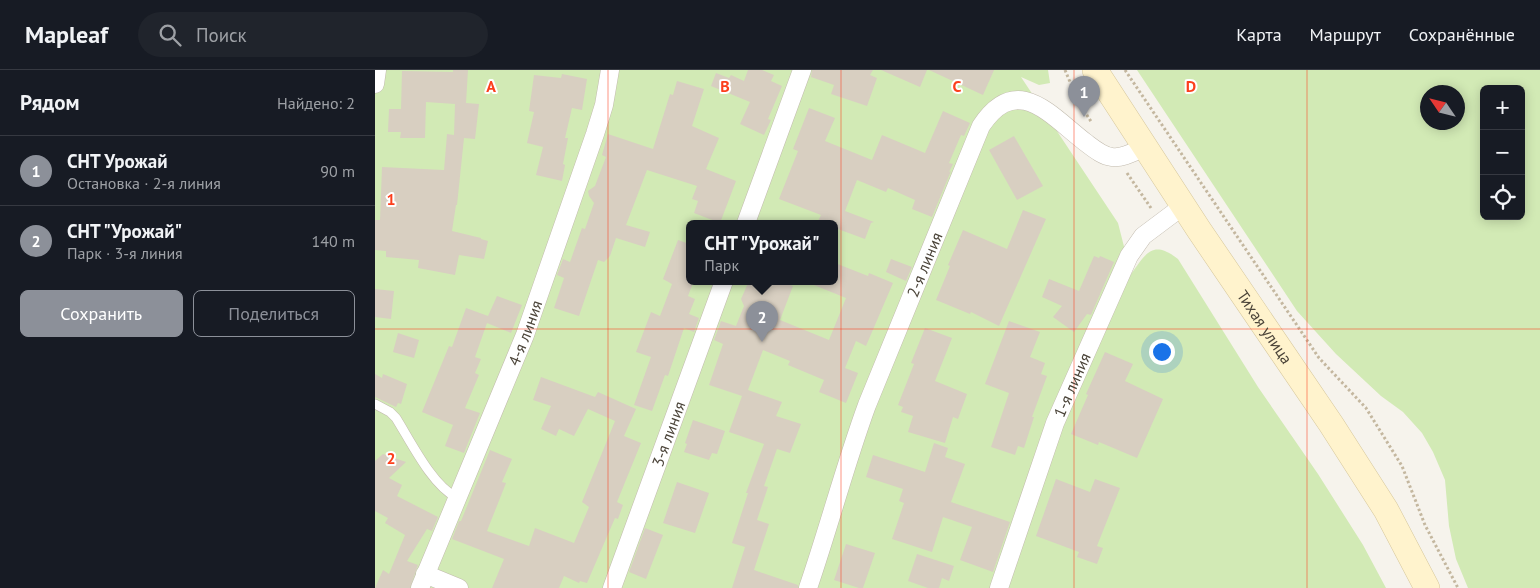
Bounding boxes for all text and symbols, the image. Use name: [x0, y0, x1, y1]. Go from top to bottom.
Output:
search box: [138, 12, 488, 57]
text: Mapleaf: [25, 19, 108, 50]
icon: search: [156, 21, 184, 49]
text: Поиск: [196, 23, 247, 47]
text: Карта: [1236, 23, 1282, 46]
text: Маршрут: [1310, 23, 1381, 46]
text: Сохранённые: [1409, 23, 1515, 46]
text: A: [486, 76, 496, 96]
text: B: [720, 76, 730, 96]
text: C: [953, 76, 962, 96]
pin: 1: [1068, 76, 1100, 117]
text: D: [1186, 76, 1196, 96]
north arrow: [1420, 85, 1465, 130]
map controls: [1480, 85, 1525, 220]
button: +: [1480, 85, 1525, 130]
text: Рядом: [20, 89, 79, 116]
text: Найдено: 2: [277, 93, 355, 113]
button: −: [1480, 130, 1525, 175]
text: СНТ Урожай: [67, 149, 168, 173]
text: 1: [31, 161, 41, 181]
text: 90 m: [320, 161, 355, 181]
text: Остановка · 2-я линия: [67, 173, 221, 193]
button: locate: [1480, 175, 1525, 220]
text: 1: [386, 189, 396, 209]
text: СНТ "Урожай": [67, 219, 182, 243]
popup: [686, 220, 838, 285]
street label: 2-я линия: [902, 229, 947, 300]
text: 2: [31, 231, 41, 251]
text: 140 m: [312, 231, 355, 251]
text: СНТ "Урожай": [704, 231, 820, 255]
text: Парк · 3-я линия: [67, 243, 183, 263]
text: Парк: [704, 255, 739, 275]
street label: Тихая улица: [1233, 286, 1297, 368]
button: Сохранить: [20, 290, 183, 337]
button: Поделиться: [193, 290, 355, 337]
street label: 4-я линия: [503, 298, 546, 368]
pin: 2: [746, 301, 778, 342]
your location: [1149, 339, 1175, 365]
street label: 1-я линия: [1049, 350, 1095, 420]
street label: 3-я линия: [647, 398, 689, 469]
text: 2: [386, 448, 396, 468]

